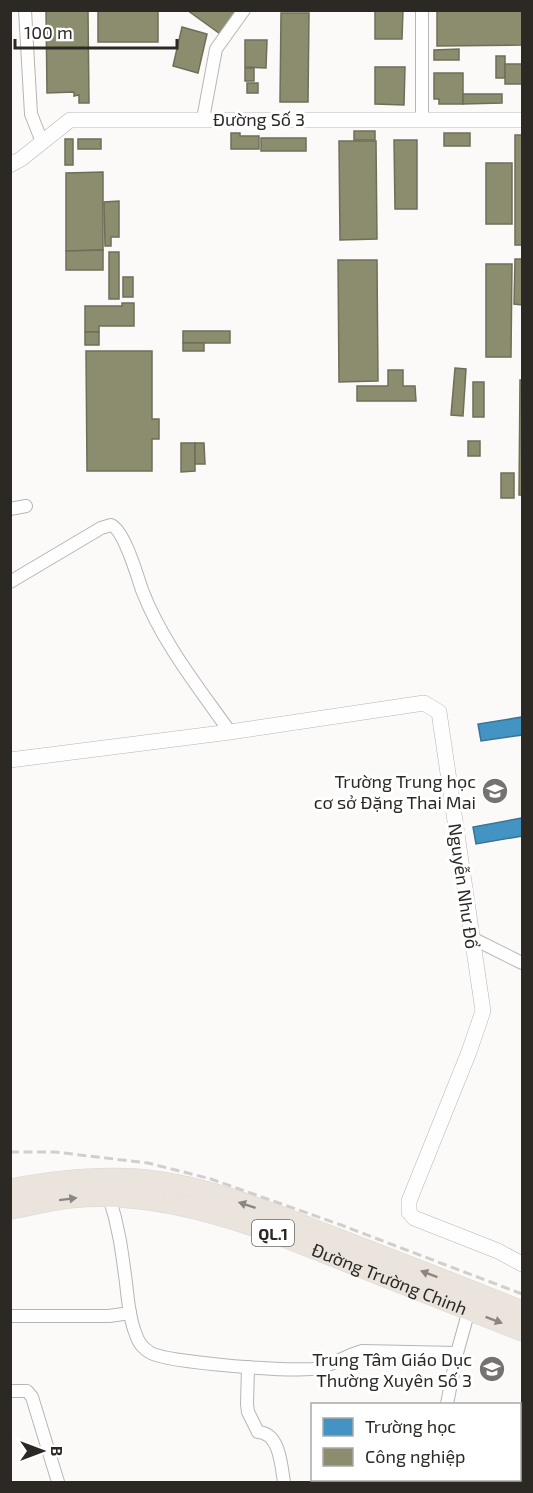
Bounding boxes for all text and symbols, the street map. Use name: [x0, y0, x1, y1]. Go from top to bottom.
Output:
scale bar: [15, 12, 177, 50]
text: 100 m: [24, 21, 73, 43]
street label: Đường Số 3: [213, 108, 305, 130]
place label: Trường Trung học cơ sở Đặng Thai Mai: [314, 770, 476, 813]
school or university icon: Trường Trung học cơ sở Đặng Thai Mai: [480, 776, 510, 806]
street label: Nguyễn Như Đổ: [444, 822, 484, 950]
one-way arrow: [59, 1194, 78, 1204]
one-way arrow: [238, 1200, 256, 1209]
road number: QL.1: [252, 1220, 294, 1246]
street label: Đường Trường Chinh: [309, 1238, 471, 1319]
one-way arrow: [420, 1269, 438, 1278]
one-way arrow: [485, 1316, 503, 1325]
place label: Trung Tâm Giáo Dục Thường Xuyên Số 3: [312, 1348, 472, 1391]
school or university icon: Trung Tâm Giáo Dục Thường Xuyên Số 3: [477, 1354, 507, 1384]
legend: [311, 1403, 521, 1481]
text: Trường học: [365, 1415, 456, 1437]
north arrow: [12, 1421, 72, 1481]
text: Công nghiệp: [365, 1445, 466, 1467]
text: B: [48, 1446, 67, 1456]

